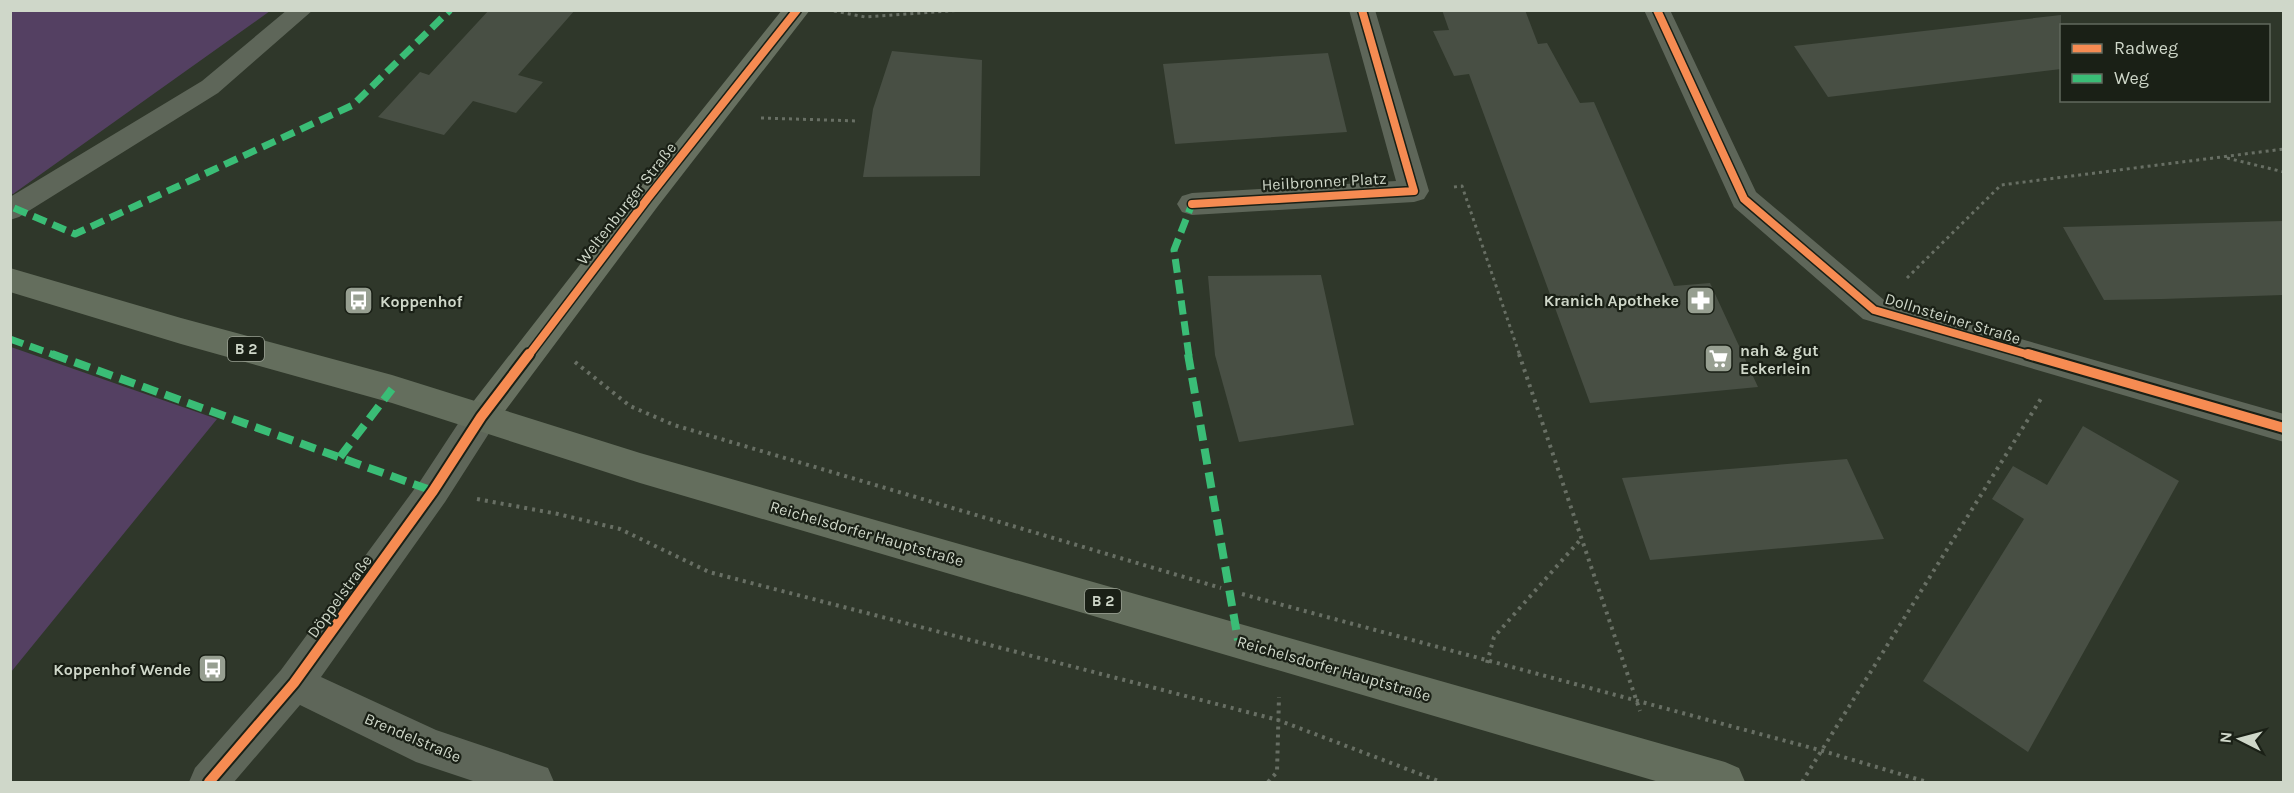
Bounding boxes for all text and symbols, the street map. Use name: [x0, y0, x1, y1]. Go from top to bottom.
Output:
legend: [2060, 24, 2270, 102]
text: Radweg: [2114, 37, 2178, 59]
text: Weg: [2114, 67, 2149, 89]
street label: Weltenburger Straße: [573, 138, 680, 268]
street label: Heilbronner Platz: [1261, 169, 1387, 194]
pharmacy icon: Kranich Apotheke: [1684, 284, 1716, 316]
bus stop icon: Koppenhof: [343, 285, 375, 317]
street label: Dollnsteiner Straße: [1883, 289, 2023, 348]
place label: Kranich Apotheke: [1544, 291, 1679, 310]
place label: Koppenhof: [380, 292, 463, 311]
road number: B 2: [228, 337, 264, 361]
place label: nah & gut Eckerlein: [1740, 341, 1819, 378]
supermarket icon: nah & gut Eckerlein: [1703, 343, 1735, 375]
street label: Reichelsdorfer Hauptstraße: [768, 497, 966, 570]
street label: Döppelstraße: [303, 551, 376, 641]
road number: B 2: [1085, 589, 1121, 613]
street label: Reichelsdorfer Hauptstraße: [1235, 632, 1433, 705]
bus stop icon: Koppenhof Wende: [196, 653, 228, 685]
place label: Koppenhof Wende: [53, 660, 191, 679]
street label: Brendelstraße: [362, 709, 464, 766]
north arrow: [2210, 709, 2270, 769]
text: N: [2216, 731, 2236, 744]

